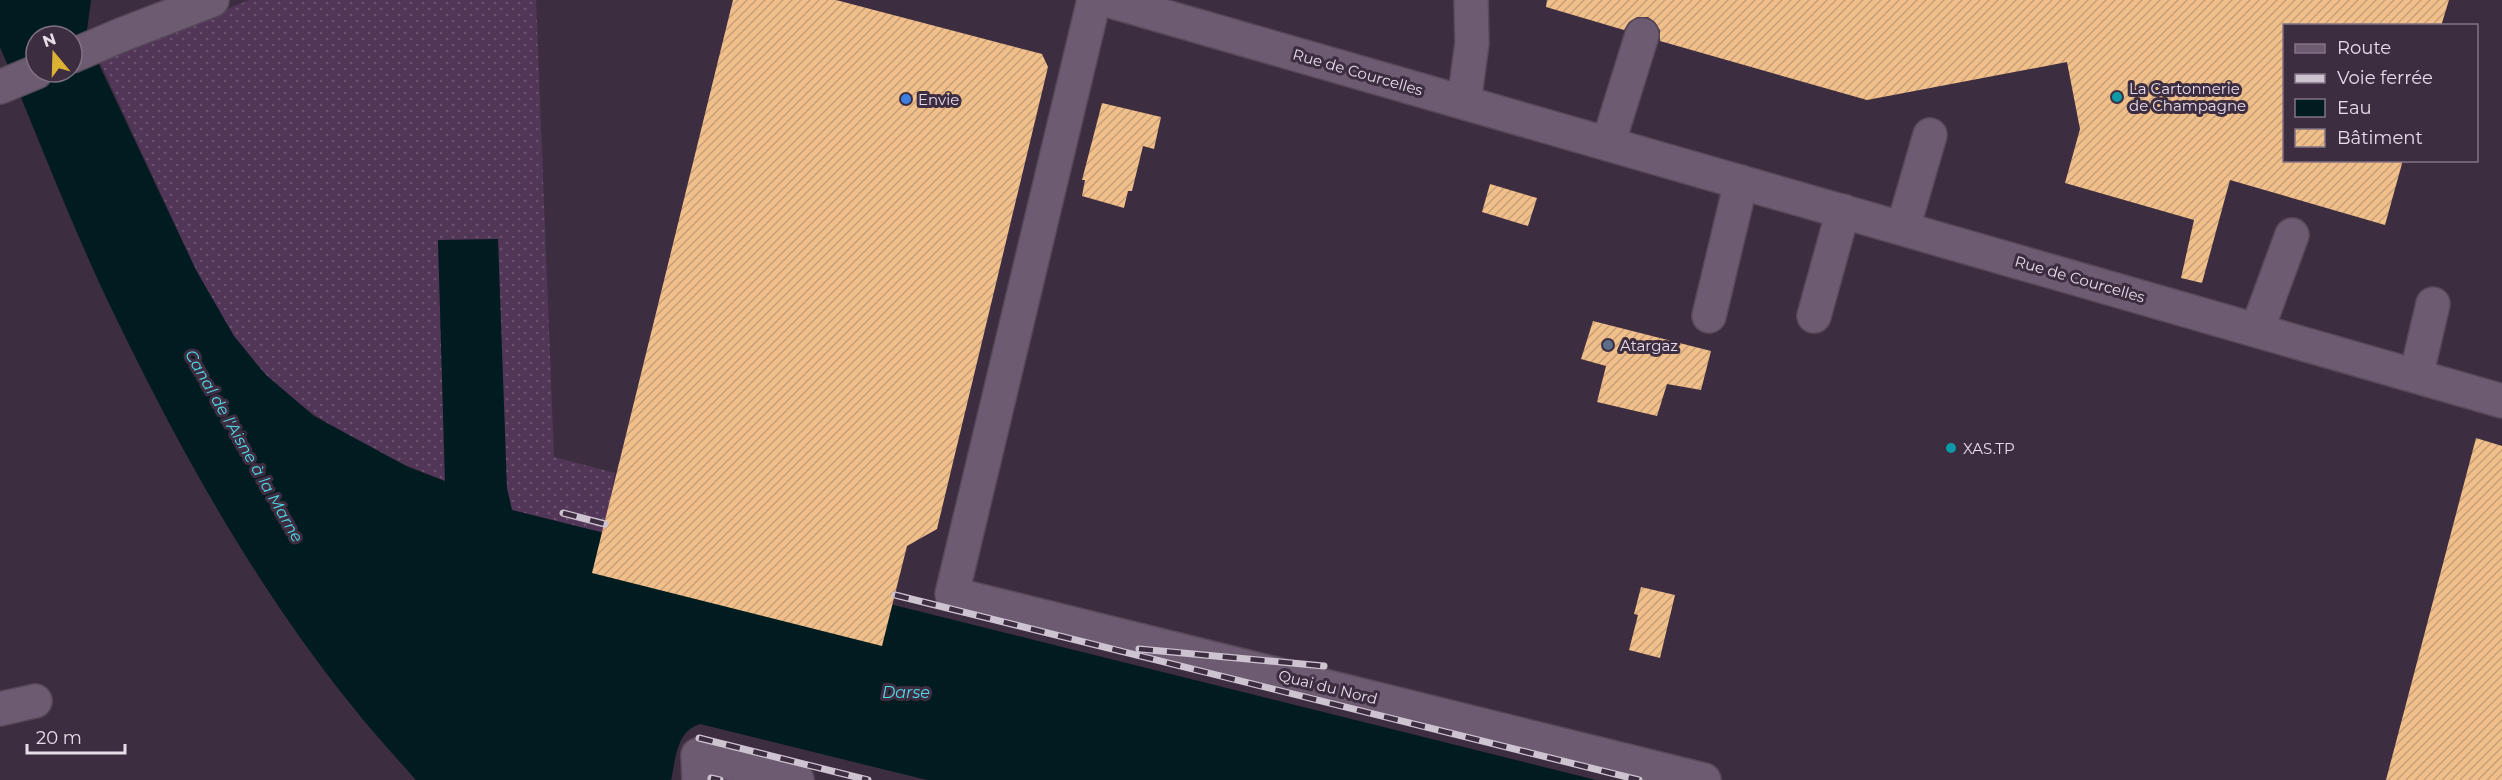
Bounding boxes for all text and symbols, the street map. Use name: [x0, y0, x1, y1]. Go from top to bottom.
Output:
north arrow: [24, 24, 84, 84]
legend: [2283, 24, 2478, 162]
text: N: [40, 29, 58, 51]
text: Route: [2337, 37, 2391, 59]
street label: Rue de Courcelles: [1291, 44, 1425, 100]
text: Voie ferrée: [2337, 67, 2433, 89]
place label: La Cartonnerie de Champagne: [2129, 79, 2246, 115]
place label: Envie: [918, 90, 959, 109]
marker: La Cartonnerie de Champagne: [2110, 90, 2124, 104]
marker: Envie: [899, 92, 913, 106]
text: Eau: [2337, 97, 2372, 119]
text: Bâtiment: [2337, 127, 2423, 149]
street label: Rue de Courcelles: [2013, 251, 2147, 307]
place label: Atargaz: [1620, 336, 1678, 355]
marker: Atargaz: [1601, 338, 1615, 352]
water label: Canal de l'Aisne à la Marne: [181, 346, 307, 546]
place label: XAS.TP: [1963, 439, 2015, 458]
marker: XAS.TP: [1944, 441, 1958, 455]
street label: Quai du Nord: [1277, 666, 1379, 708]
water label: Darse: [882, 683, 930, 702]
scale bar: [27, 717, 124, 755]
text: 20 m: [36, 727, 82, 749]

